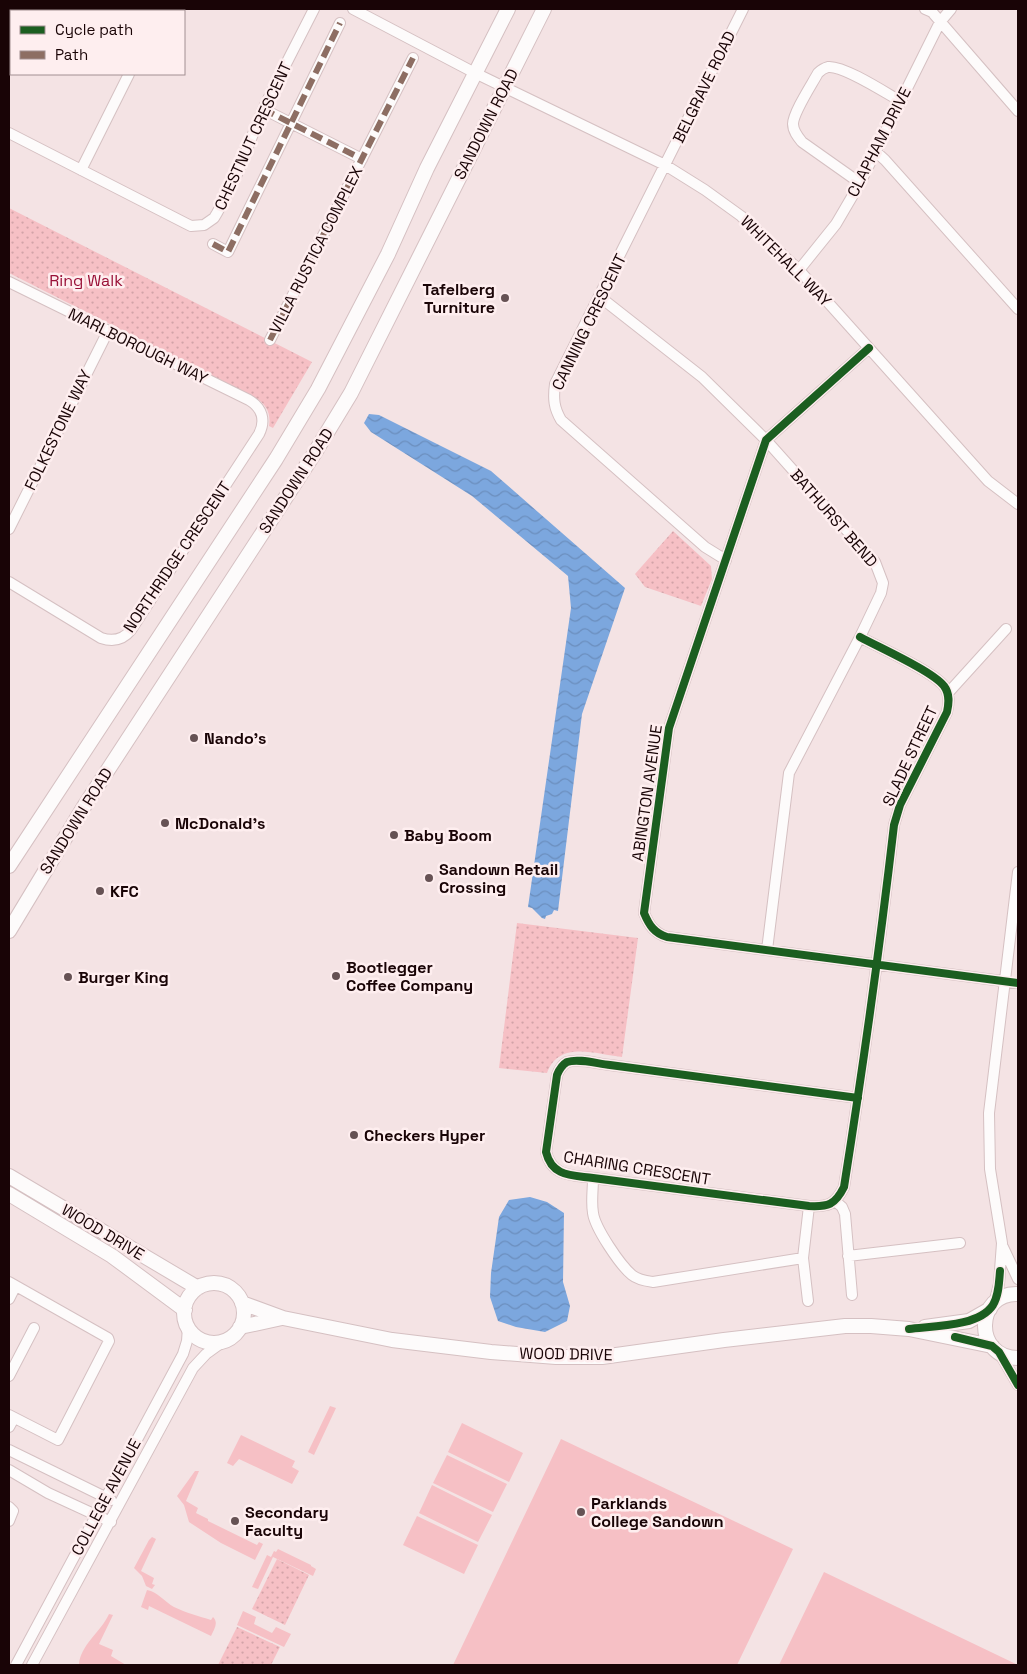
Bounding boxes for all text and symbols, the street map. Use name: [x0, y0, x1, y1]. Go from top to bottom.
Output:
legend: [10, 10, 185, 75]
text: Cycle path: [55, 20, 133, 39]
street label: BELGRAVE ROAD: [668, 27, 740, 147]
text: Path: [55, 45, 88, 64]
street label: CHESTNUT CRESCENT: [209, 58, 297, 214]
street label: SANDOWN ROAD: [449, 65, 523, 183]
street label: CLAPHAM DRIVE: [842, 83, 916, 201]
street label: VILLA RUSTICA COMPLEX: [265, 163, 367, 337]
street label: WHITEHALL WAY: [736, 211, 836, 311]
street label: CANNING CRESCENT: [547, 250, 631, 394]
park label: Ring Walk: [49, 270, 123, 291]
place label: Tafelberg Turniture: [422, 279, 495, 318]
marker: Tafelberg Turniture: [499, 292, 511, 304]
street label: MARLBOROUGH WAY: [65, 303, 211, 389]
street label: FOLKESTONE WAY: [20, 366, 96, 494]
street label: SANDOWN ROAD: [254, 424, 338, 538]
street label: BATHURST BEND: [786, 465, 882, 571]
street label: NORTHRIDGE CRESCENT: [119, 477, 235, 637]
street label: SLADE STREET: [878, 702, 942, 810]
street label: ABINGTON AVENUE: [627, 723, 667, 863]
place label: Nando's: [204, 728, 266, 749]
marker: Nando's: [188, 732, 200, 744]
street label: SANDOWN ROAD: [35, 764, 117, 878]
place label: McDonald's: [175, 813, 265, 834]
marker: McDonald's: [159, 817, 171, 829]
place label: Baby Boom: [404, 825, 492, 846]
marker: Baby Boom: [388, 829, 400, 841]
place label: Sandown Retail Crossing: [439, 859, 558, 898]
marker: Sandown Retail Crossing: [423, 872, 435, 884]
place label: KFC: [110, 881, 139, 902]
marker: KFC: [94, 885, 106, 897]
place label: Bootlegger Coffee Company: [346, 957, 473, 996]
place label: Burger King: [78, 967, 169, 988]
marker: Bootlegger Coffee Company: [330, 970, 342, 982]
marker: Burger King: [62, 971, 74, 983]
place label: Checkers Hyper: [364, 1125, 485, 1146]
marker: Checkers Hyper: [348, 1129, 360, 1141]
street label: CHARING CRESCENT: [562, 1146, 712, 1190]
street label: WOOD DRIVE: [58, 1199, 148, 1265]
street label: WOOD DRIVE: [519, 1343, 613, 1365]
street label: COLLEGE AVENUE: [66, 1435, 146, 1559]
place label: Parklands College Sandown: [591, 1493, 724, 1532]
place label: Secondary Faculty: [245, 1502, 329, 1541]
marker: Parklands College Sandown: [575, 1506, 587, 1518]
marker: Secondary Faculty: [229, 1515, 241, 1527]

